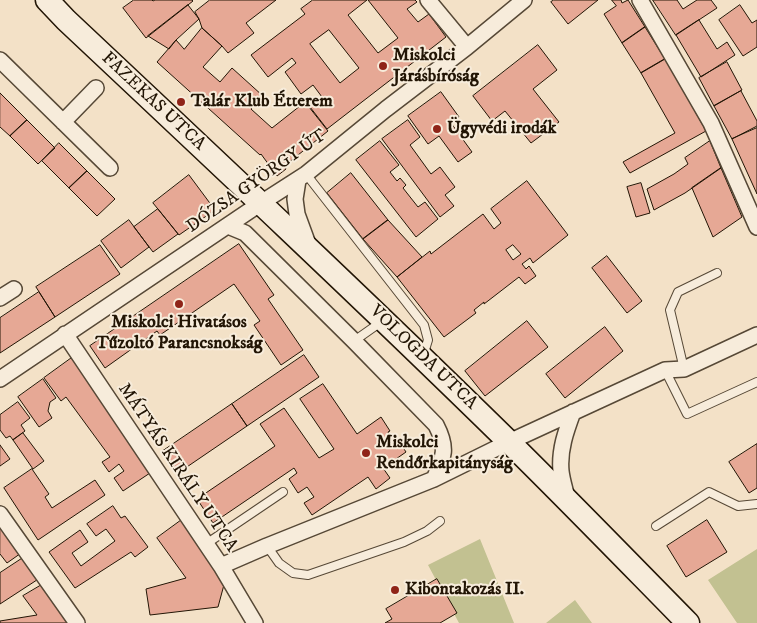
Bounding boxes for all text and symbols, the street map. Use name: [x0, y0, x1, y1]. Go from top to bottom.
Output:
place label: Miskolci Járásbíróság: [393, 45, 479, 88]
street label: FAZEKAS UTCA: [96, 48, 210, 156]
marker: Miskolci Járásbíróság: [377, 60, 389, 72]
place label: Talár Klub Étterem: [191, 91, 333, 113]
marker: Talár Klub Étterem: [175, 96, 187, 108]
place label: Ügyvédi irodák: [447, 118, 556, 140]
marker: Ügyvédi irodák: [431, 123, 443, 135]
street label: DÓZSA GYÖRGY ÚT: [183, 126, 331, 238]
marker: Miskolci Hivatásos Tűzoltó Parancsnokság: [173, 298, 185, 310]
street label: VOLOGDA UTCA: [365, 301, 481, 415]
place label: Miskolci Hivatásos Tűzoltó Parancsnokság: [95, 312, 263, 354]
street label: MÁTYÁS KIRÁLY UTCA: [112, 379, 242, 557]
place label: Miskolci Rendőrkapitányság: [376, 432, 513, 474]
marker: Miskolci Rendőrkapitányság: [360, 447, 372, 459]
place label: Kibontakozás II.: [405, 579, 524, 601]
marker: Kibontakozás II.: [389, 584, 401, 596]

